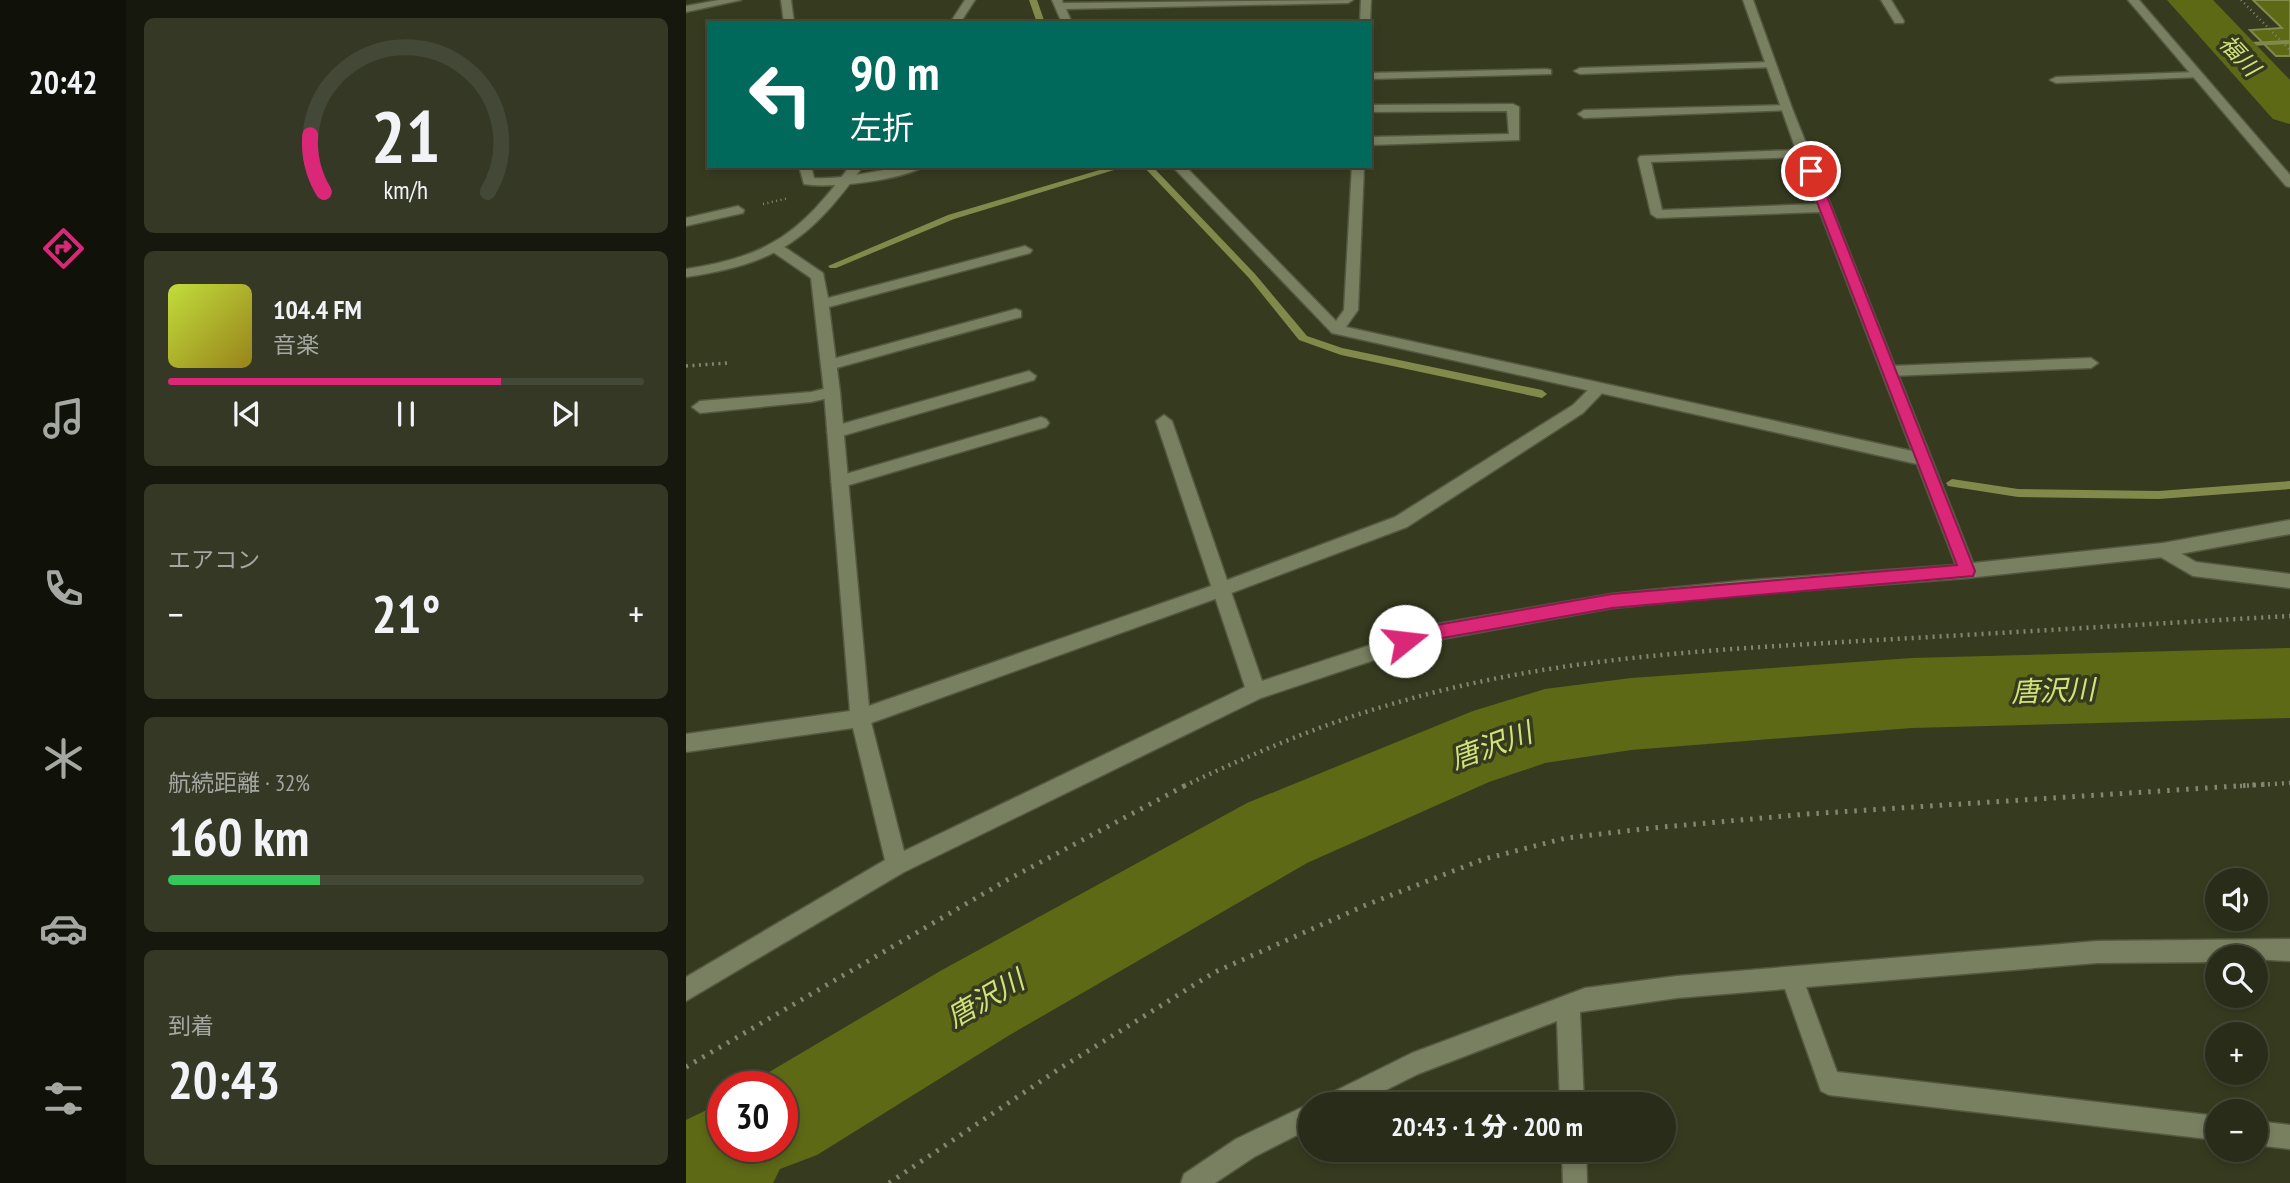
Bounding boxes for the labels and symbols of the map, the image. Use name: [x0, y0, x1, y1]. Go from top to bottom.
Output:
water label: 福川: [2214, 28, 2268, 84]
pin: [1781, 141, 1841, 201]
position arrow: [1368, 604, 1442, 678]
water label: 唐沢川: [2010, 670, 2099, 710]
water label: 唐沢川: [1445, 712, 1540, 777]
water label: 唐沢川: [939, 959, 1033, 1035]
speed limit sign: 30: [707, 1071, 798, 1162]

